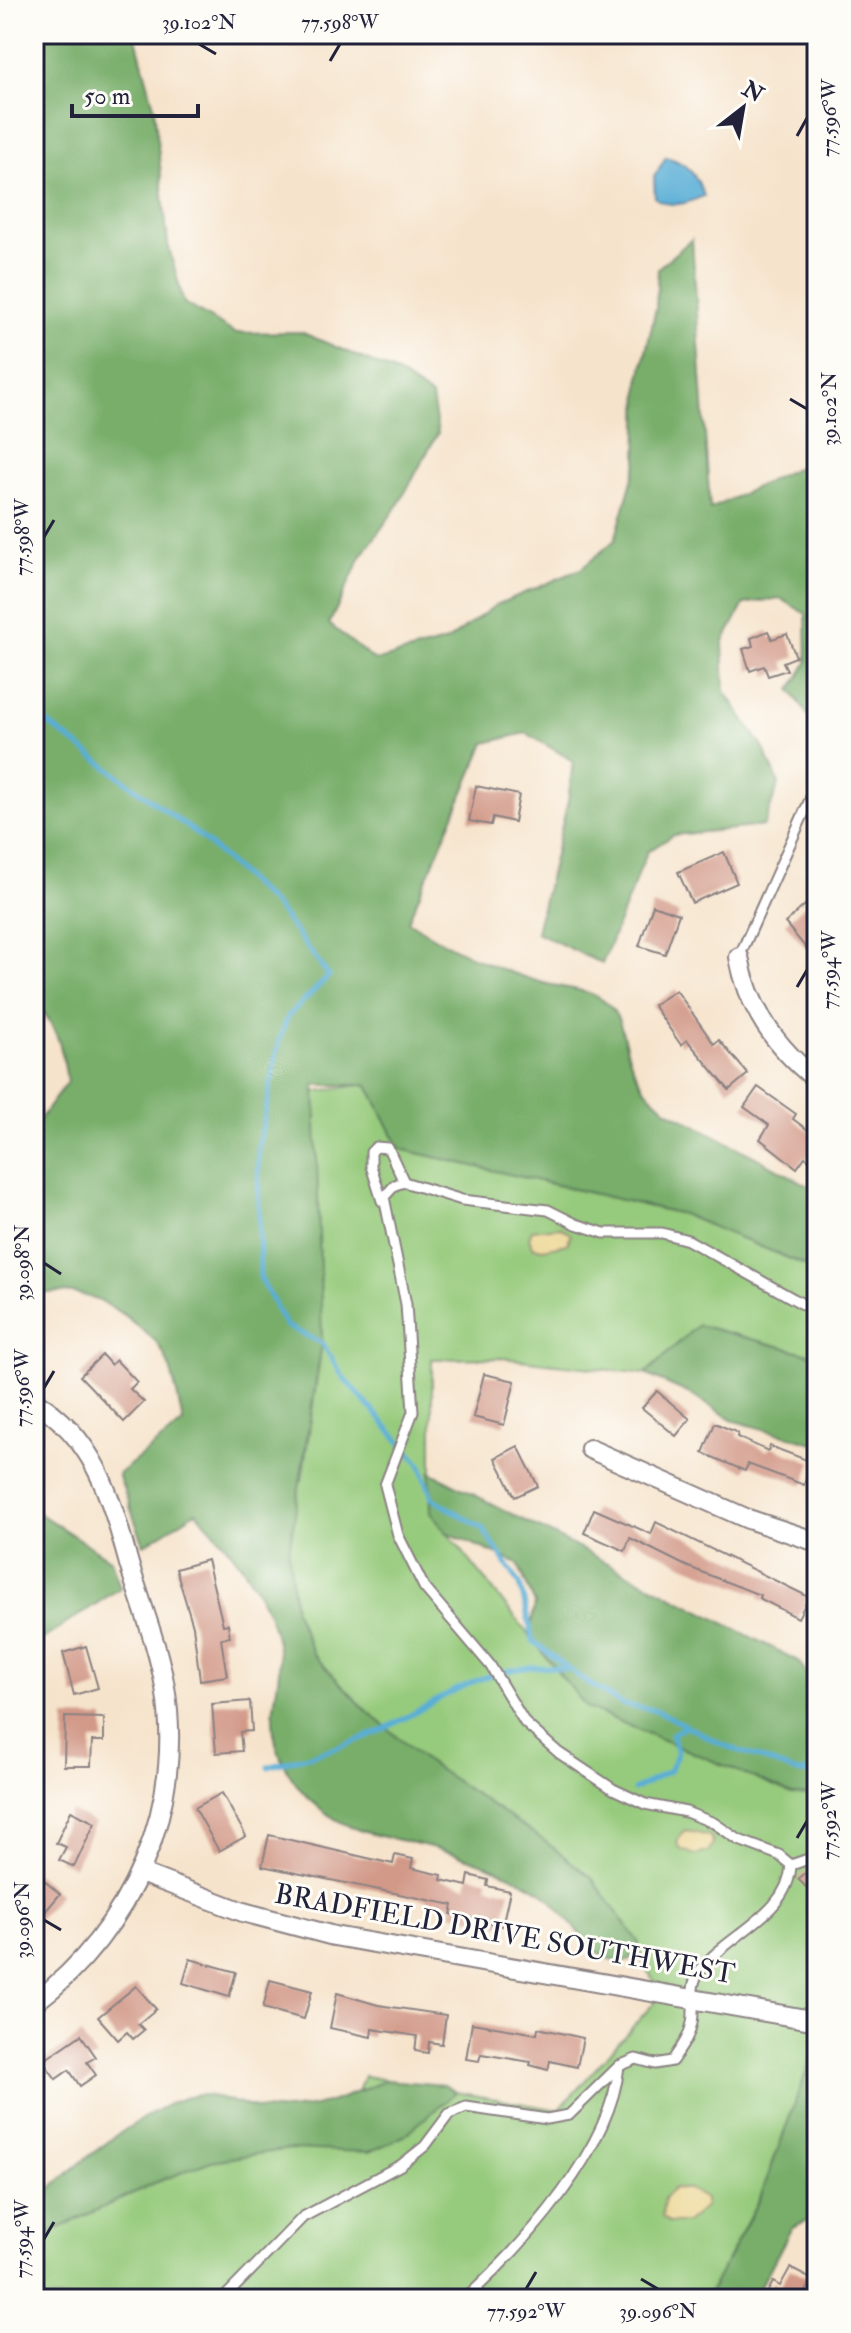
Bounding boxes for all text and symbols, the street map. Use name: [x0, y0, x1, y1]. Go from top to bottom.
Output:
text: 39.102°N: [162, 10, 236, 35]
text: 77.598°W: [301, 10, 379, 35]
scale bar: [72, 68, 198, 118]
north arrow: [703, 68, 783, 148]
text: N: [736, 74, 769, 109]
text: 77.596°W: [817, 78, 842, 157]
text: 50 m: [84, 81, 131, 112]
text: 39.102°N: [817, 372, 842, 446]
text: 77.598°W: [10, 498, 35, 576]
text: 77.594°W: [817, 930, 842, 1009]
text: 39.098°N: [10, 1225, 35, 1301]
text: 77.596°W: [10, 1348, 35, 1427]
text: 77.592°W: [817, 1781, 842, 1860]
street label: BRADFIELD DRIVE SOUTHWEST: [272, 1877, 738, 1992]
text: 39.096°N: [10, 1881, 35, 1959]
text: 77.594°W: [10, 2199, 35, 2278]
text: 77.592°W: [487, 2299, 566, 2324]
text: 39.096°N: [619, 2299, 697, 2324]

